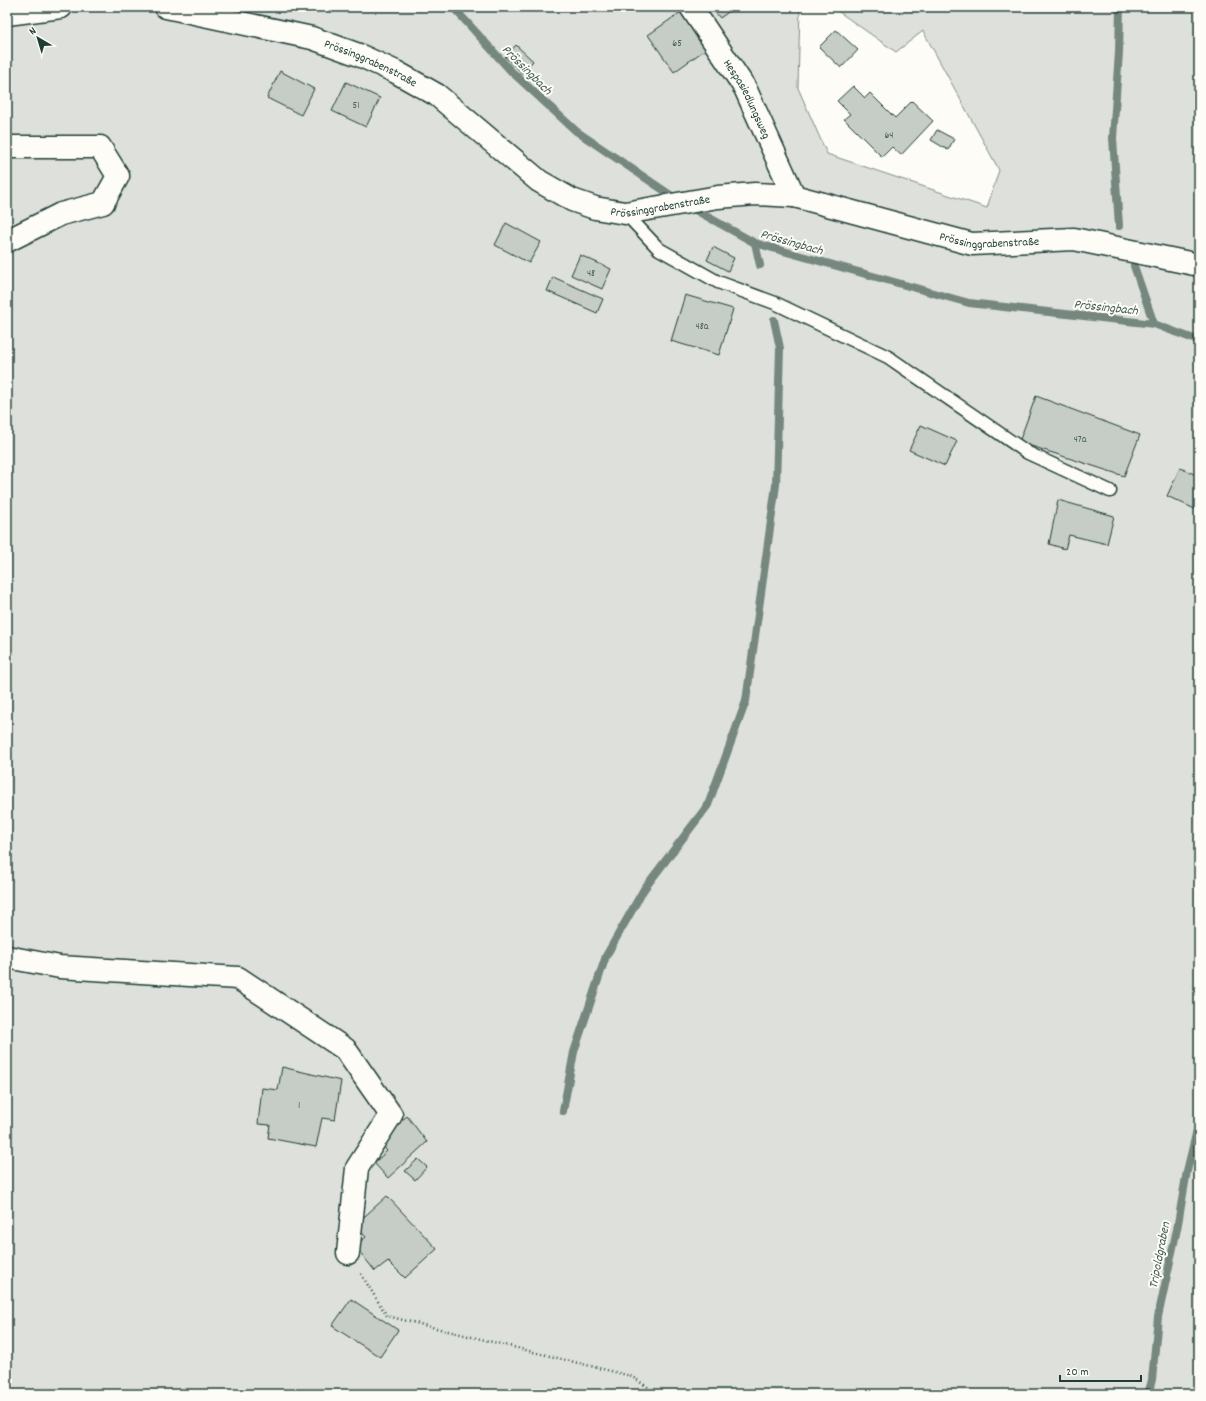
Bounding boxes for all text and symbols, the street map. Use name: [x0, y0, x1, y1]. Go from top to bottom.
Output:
north arrow: [18, 18, 58, 58]
text: N: [26, 23, 41, 40]
street label: Prössinggrabenstraße: [321, 36, 420, 92]
house number: 65: [672, 37, 682, 51]
water label: Prössingbach: [497, 41, 556, 101]
street label: Hespasiedlungsweg: [718, 56, 774, 142]
house number: 51: [353, 99, 359, 113]
house number: 64: [884, 129, 894, 143]
street label: Prössinggrabenstraße: [609, 192, 711, 223]
water label: Prössingbach: [758, 225, 826, 262]
street label: Prössinggrabenstraße: [937, 229, 1039, 254]
house number: 48: [587, 267, 595, 281]
water label: Prössingbach: [1073, 296, 1140, 321]
house number: 48a: [696, 320, 709, 334]
house number: 47a: [1074, 433, 1087, 447]
house number: 1: [298, 1099, 300, 1113]
water label: Tripoldgraben: [1145, 1220, 1176, 1290]
scale bar: [1060, 1357, 1141, 1383]
text: 20 m: [1066, 1364, 1089, 1381]

